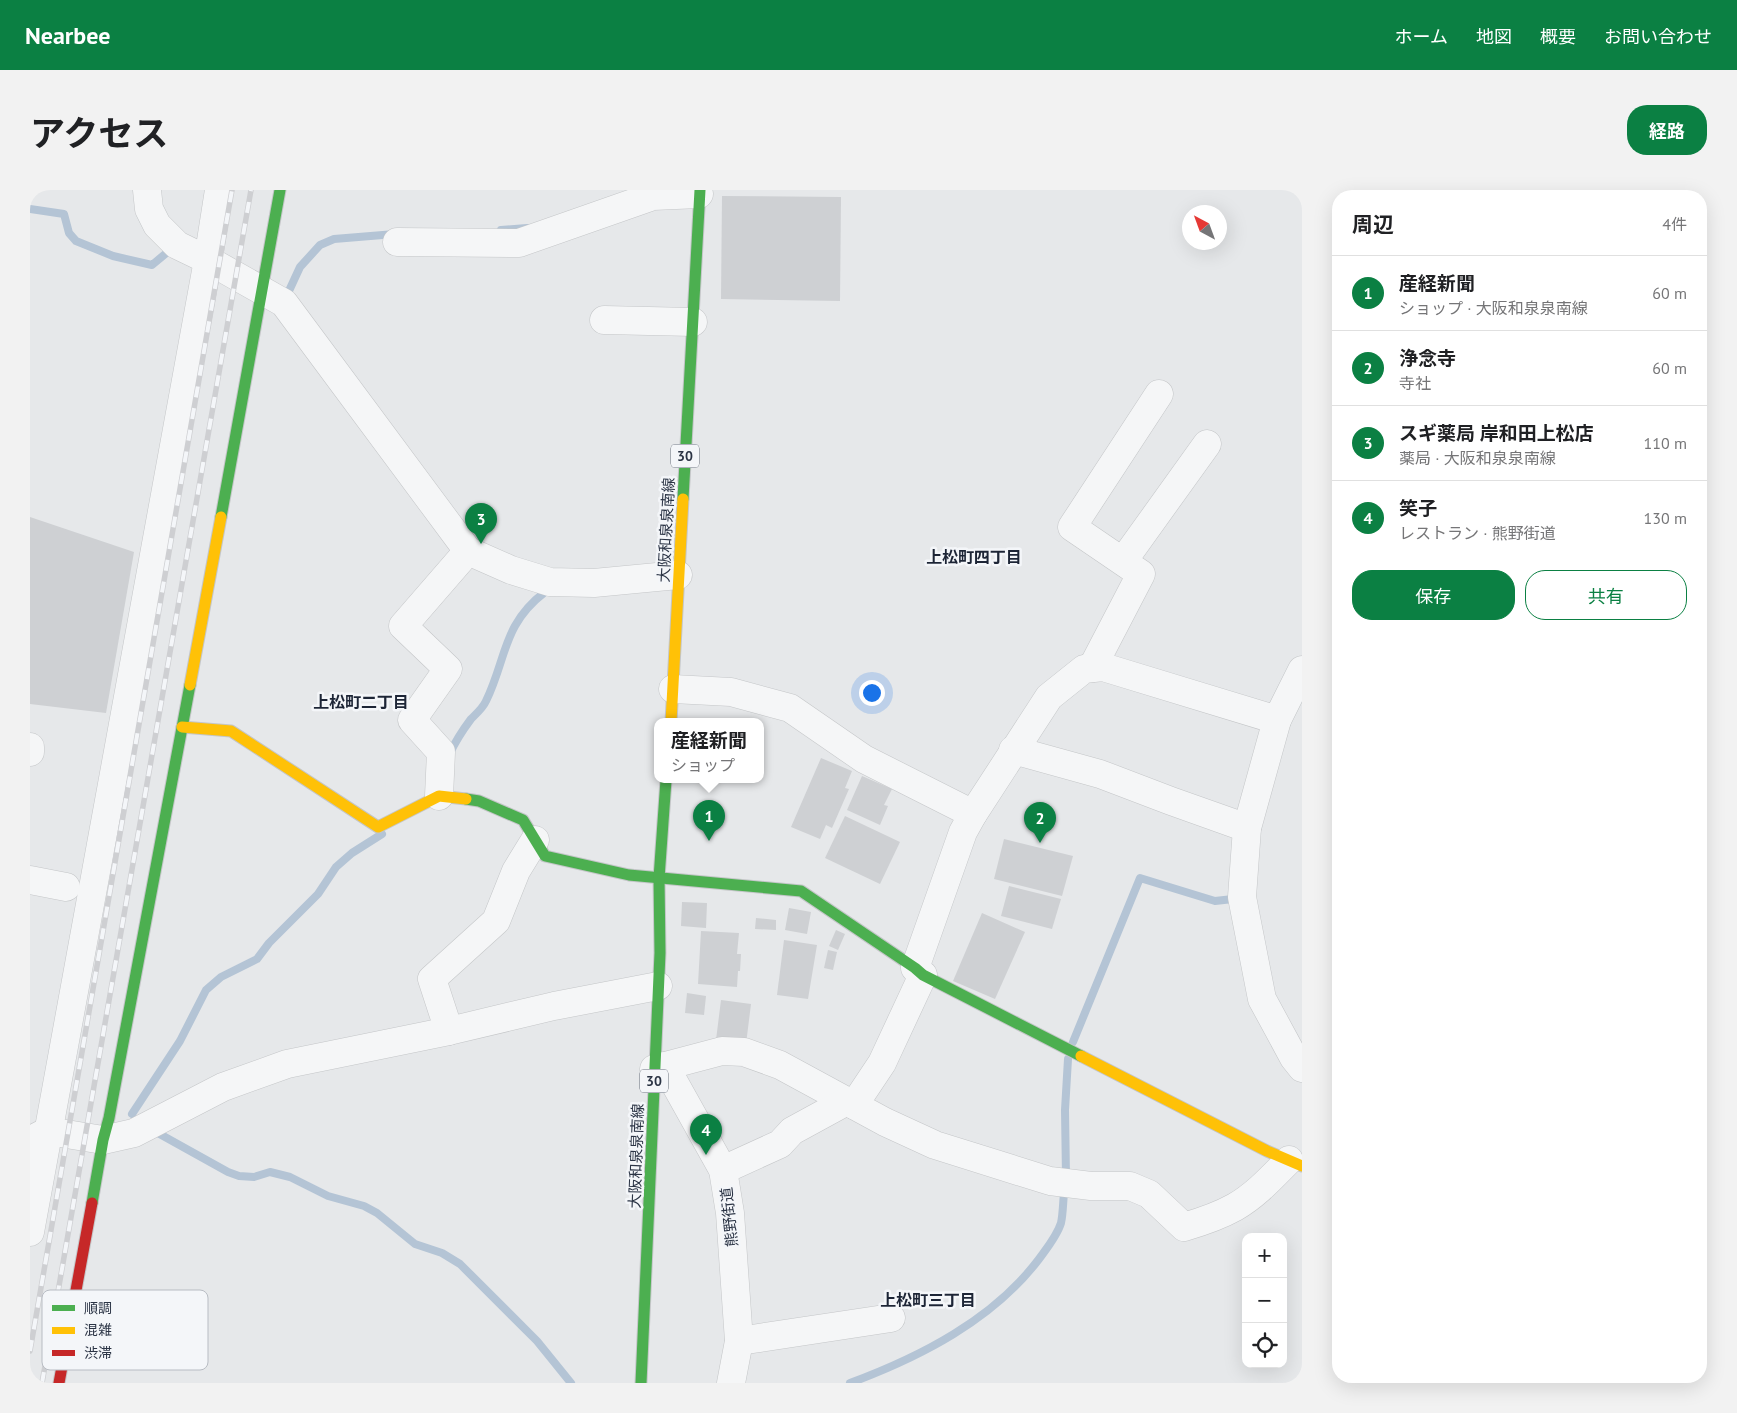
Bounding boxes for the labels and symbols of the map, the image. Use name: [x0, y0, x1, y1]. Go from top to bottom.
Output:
north arrow: [1182, 205, 1227, 250]
road number: 30: [671, 445, 699, 468]
street label: 大阪和泉泉南線: [654, 477, 678, 583]
pin: 3: [465, 503, 497, 544]
district label: 上松町四丁目: [926, 547, 1022, 567]
your location: [859, 680, 885, 706]
district label: 上松町二丁目: [313, 692, 409, 712]
pin: 1: [693, 800, 725, 841]
pin: 2: [1024, 802, 1056, 843]
road number: 30: [640, 1069, 668, 1092]
street label: 大阪和泉泉南線: [625, 1103, 647, 1209]
pin: 4: [690, 1114, 722, 1155]
street label: 熊野街道: [716, 1186, 742, 1248]
legend: [42, 1290, 208, 1370]
district label: 上松町三丁目: [880, 1290, 976, 1310]
text: 順調: [84, 1299, 112, 1317]
text: 混雑: [84, 1321, 112, 1339]
text: 渋滞: [84, 1344, 112, 1362]

